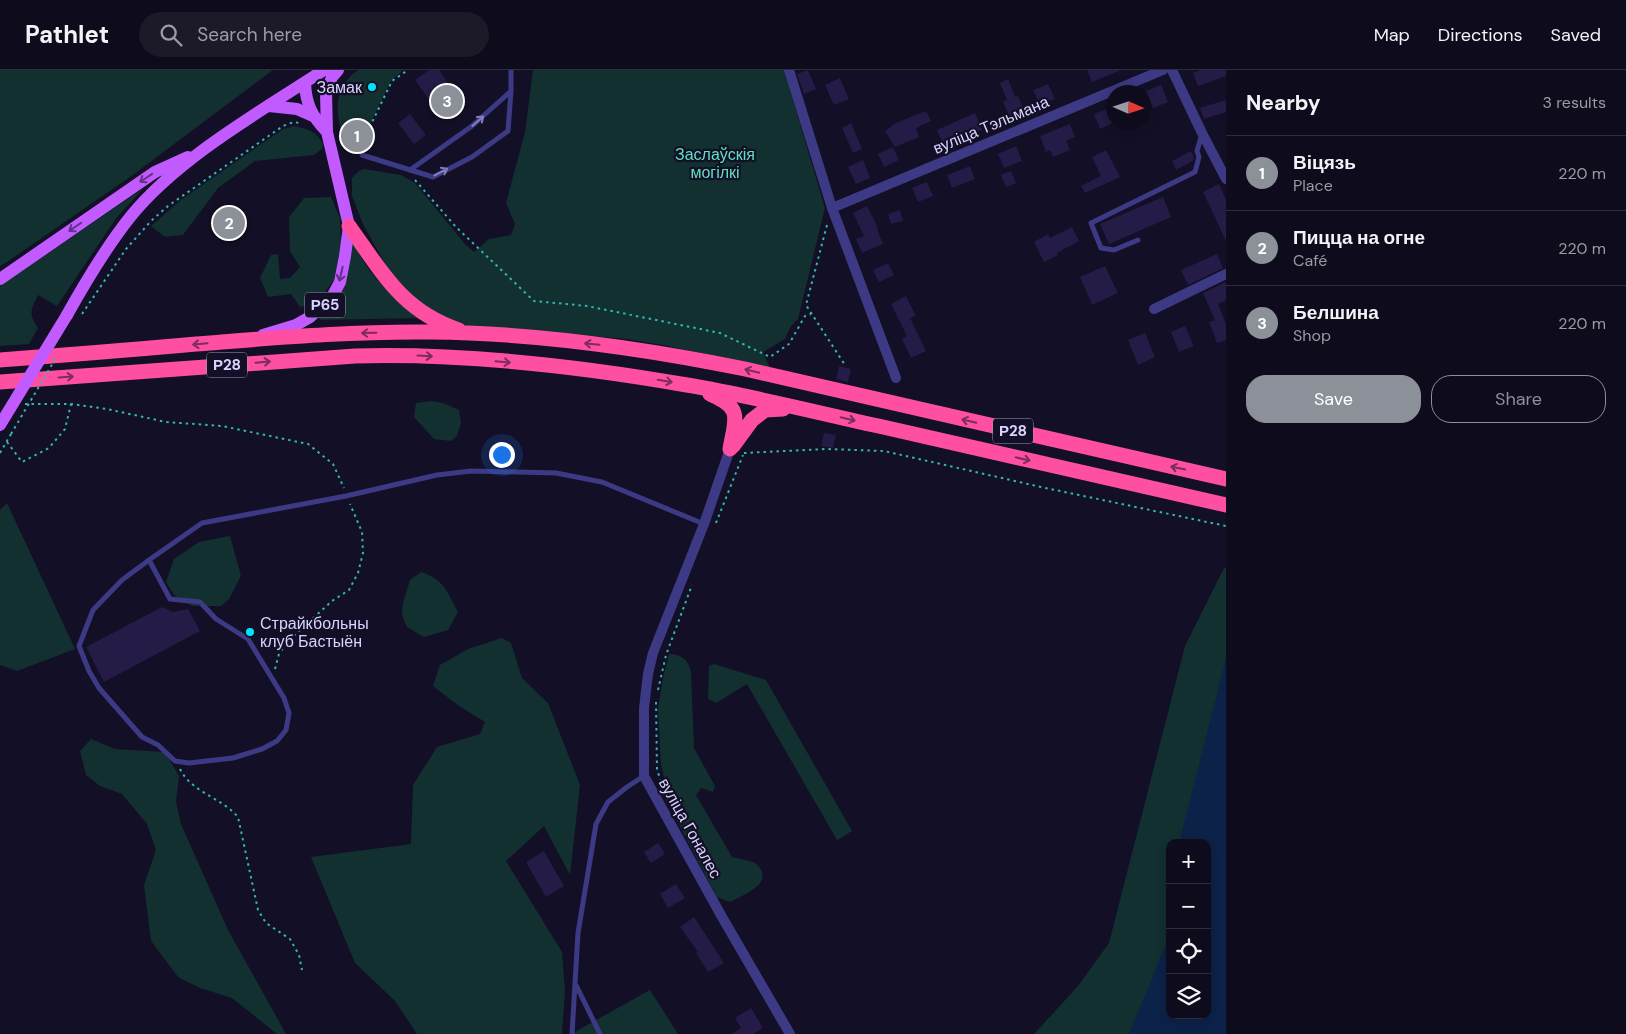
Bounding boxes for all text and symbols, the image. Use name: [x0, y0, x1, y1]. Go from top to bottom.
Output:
search box: [139, 12, 489, 57]
text: Pathlet: [25, 19, 109, 50]
icon: search: [157, 21, 185, 49]
text: Search here: [197, 22, 302, 47]
text: Map: [1374, 23, 1410, 47]
text: Directions: [1438, 23, 1523, 47]
text: Saved: [1551, 23, 1601, 47]
place label: Замак: [317, 77, 363, 98]
marker: Замак: [366, 81, 378, 93]
pin: 3: [431, 82, 463, 120]
north arrow: [1106, 85, 1151, 130]
text: Nearby: [1246, 89, 1320, 117]
street label: вуліца Тэльмана: [930, 91, 1052, 159]
text: 3 results: [1543, 92, 1606, 113]
one-way arrow: [471, 115, 484, 127]
pin: 1: [341, 117, 373, 155]
park label: Заслаўскія могілкі: [675, 144, 755, 183]
text: Віцязь: [1293, 150, 1356, 175]
text: 1: [1259, 163, 1265, 184]
text: 220 m: [1558, 163, 1606, 184]
one-way arrow: [433, 167, 448, 177]
one-way arrow: [140, 173, 154, 183]
text: Place: [1293, 175, 1333, 196]
pin: 2: [213, 204, 245, 242]
one-way arrow: [68, 222, 82, 232]
text: Пицца на огне: [1293, 225, 1425, 250]
text: 2: [1257, 238, 1267, 259]
text: 220 m: [1558, 238, 1606, 259]
text: Café: [1293, 250, 1327, 271]
one-way arrow: [336, 266, 346, 282]
road number: Р65: [305, 292, 345, 318]
text: Белшина: [1293, 300, 1379, 325]
text: 3: [1257, 313, 1267, 334]
text: 220 m: [1558, 313, 1606, 334]
text: Shop: [1293, 325, 1331, 346]
one-way arrow: [361, 328, 378, 338]
one-way arrow: [193, 339, 209, 349]
one-way arrow: [584, 339, 600, 348]
road number: Р28: [207, 352, 247, 378]
one-way arrow: [417, 352, 433, 361]
one-way arrow: [255, 357, 271, 367]
one-way arrow: [495, 357, 511, 366]
one-way arrow: [745, 366, 761, 375]
one-way arrow: [58, 373, 74, 382]
button: Save: [1246, 375, 1421, 423]
button: Share: [1431, 375, 1606, 423]
one-way arrow: [656, 377, 672, 387]
one-way arrow: [839, 415, 855, 424]
one-way arrow: [961, 416, 977, 425]
road number: Р28: [993, 418, 1033, 444]
your location: [489, 442, 515, 468]
one-way arrow: [1015, 455, 1031, 464]
one-way arrow: [1171, 463, 1187, 472]
place label: Страйкбольны клуб Бастыён: [260, 613, 369, 652]
marker: Страйкбольны клуб Бастыён: [244, 626, 256, 638]
street label: вуліца Гоналес: [654, 774, 726, 882]
map controls: [1166, 839, 1211, 1019]
button: +: [1166, 839, 1211, 884]
button: −: [1166, 884, 1211, 929]
button: locate: [1166, 929, 1211, 974]
button: layers: [1166, 974, 1211, 1019]

